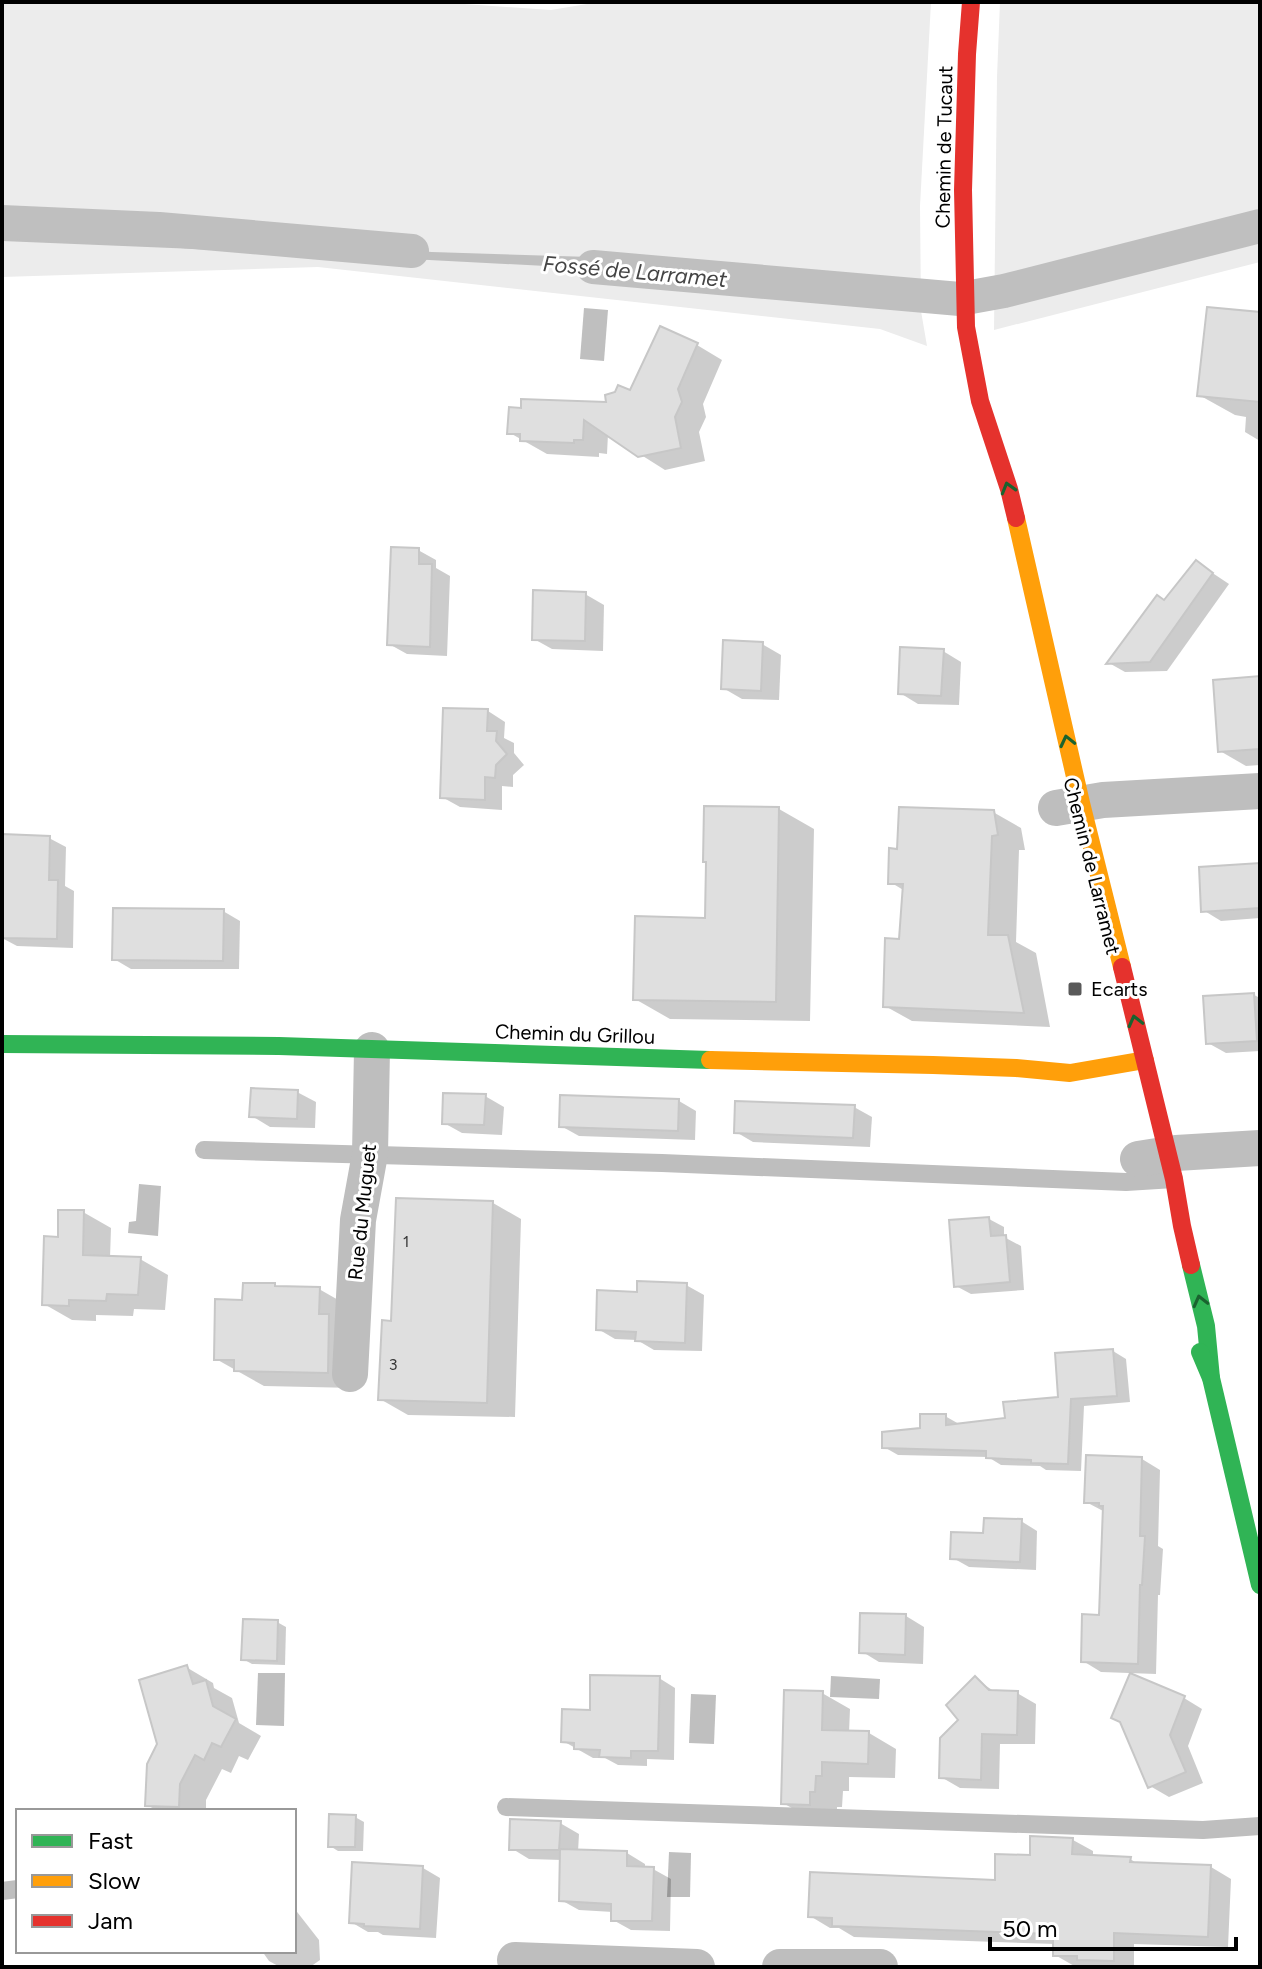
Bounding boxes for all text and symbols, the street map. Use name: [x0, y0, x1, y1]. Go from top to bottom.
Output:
street label: Chemin de Tucaut: [931, 65, 957, 229]
water label: Fossé de Larramet: [542, 250, 729, 293]
one-way arrow: [1001, 481, 1017, 495]
one-way arrow: [1059, 734, 1076, 748]
street label: Chemin de Larramet: [1058, 775, 1126, 957]
place label: Ecarts: [1091, 977, 1148, 1001]
marker: Ecarts: [1066, 980, 1084, 998]
one-way arrow: [1127, 1014, 1144, 1028]
street label: Chemin du Grillou: [495, 1019, 655, 1049]
street label: Rue du Muguet: [343, 1143, 381, 1281]
house number: 1: [403, 1232, 409, 1251]
one-way arrow: [1192, 1295, 1209, 1308]
house number: 3: [389, 1355, 397, 1374]
legend: [16, 1809, 296, 1953]
text: Fast: [88, 1826, 133, 1855]
text: Slow: [88, 1866, 141, 1895]
scale bar: [990, 1901, 1236, 1951]
text: Jam: [88, 1906, 133, 1935]
text: 50 m: [1002, 1914, 1058, 1943]

